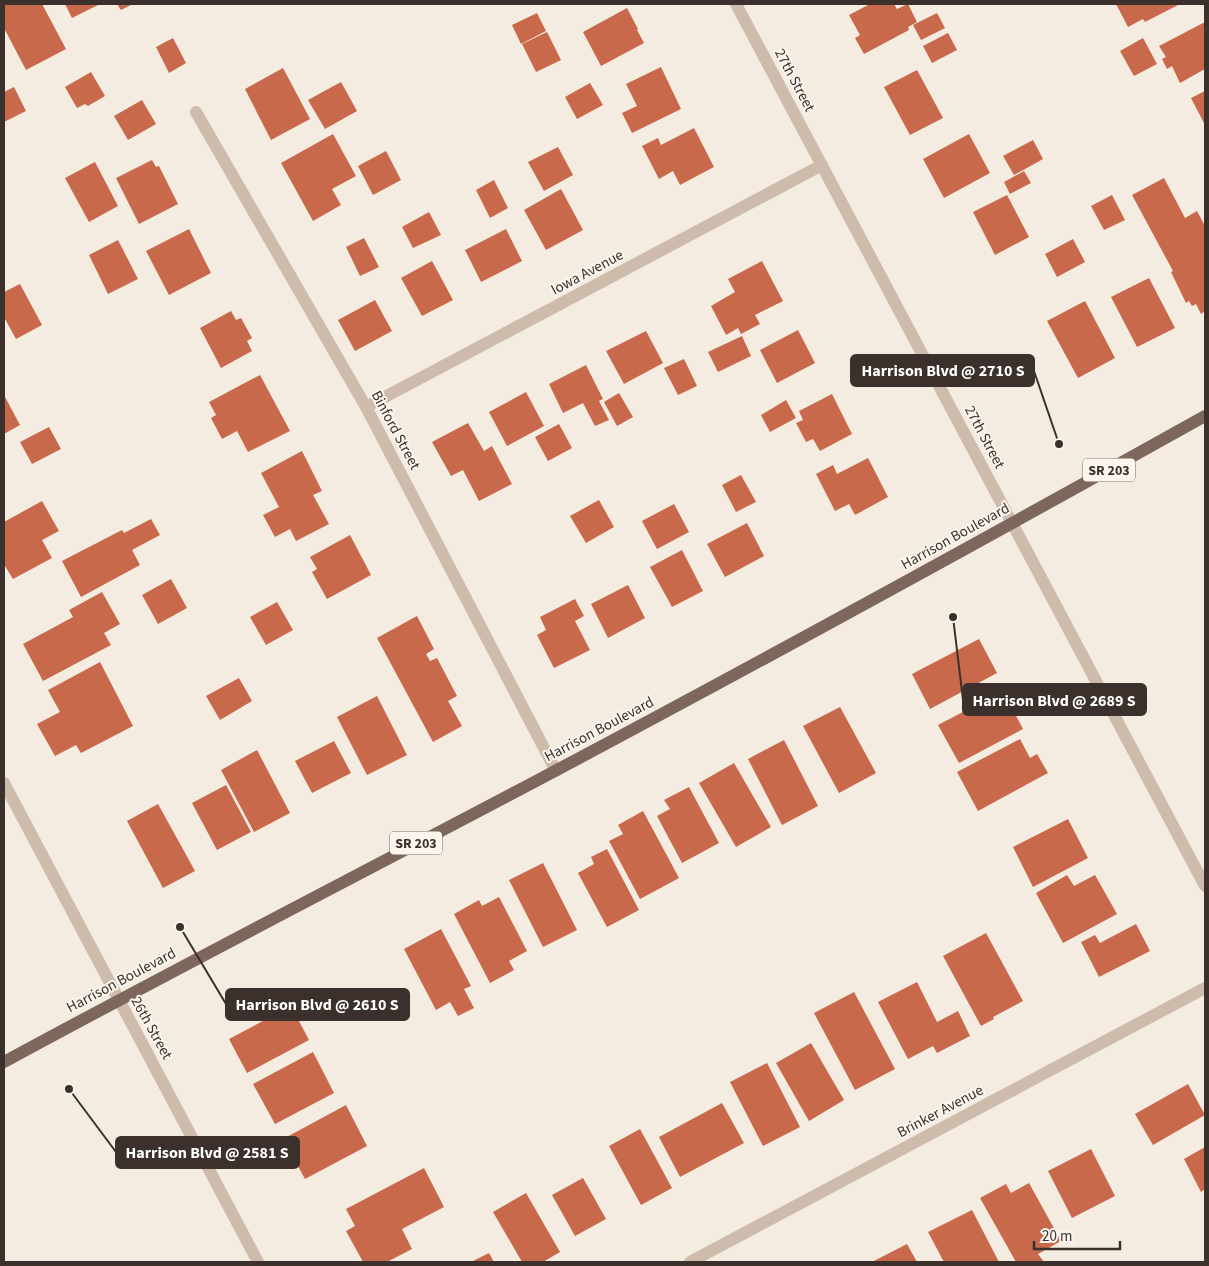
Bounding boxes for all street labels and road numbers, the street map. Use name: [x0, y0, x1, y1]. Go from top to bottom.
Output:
street label: 27th Street: [769, 45, 820, 116]
street label: Iowa Avenue: [547, 245, 627, 300]
street label: Binford Street: [366, 387, 425, 474]
street label: 27th Street: [959, 402, 1010, 473]
road number: SR 203: [1083, 458, 1135, 482]
street label: Harrison Boulevard: [897, 498, 1013, 575]
street label: Harrison Boulevard: [541, 692, 658, 767]
road number: SR 203: [390, 831, 442, 854]
street label: Harrison Boulevard: [63, 943, 180, 1018]
street label: 26th Street: [126, 993, 177, 1063]
street label: Brinker Avenue: [893, 1080, 987, 1143]

